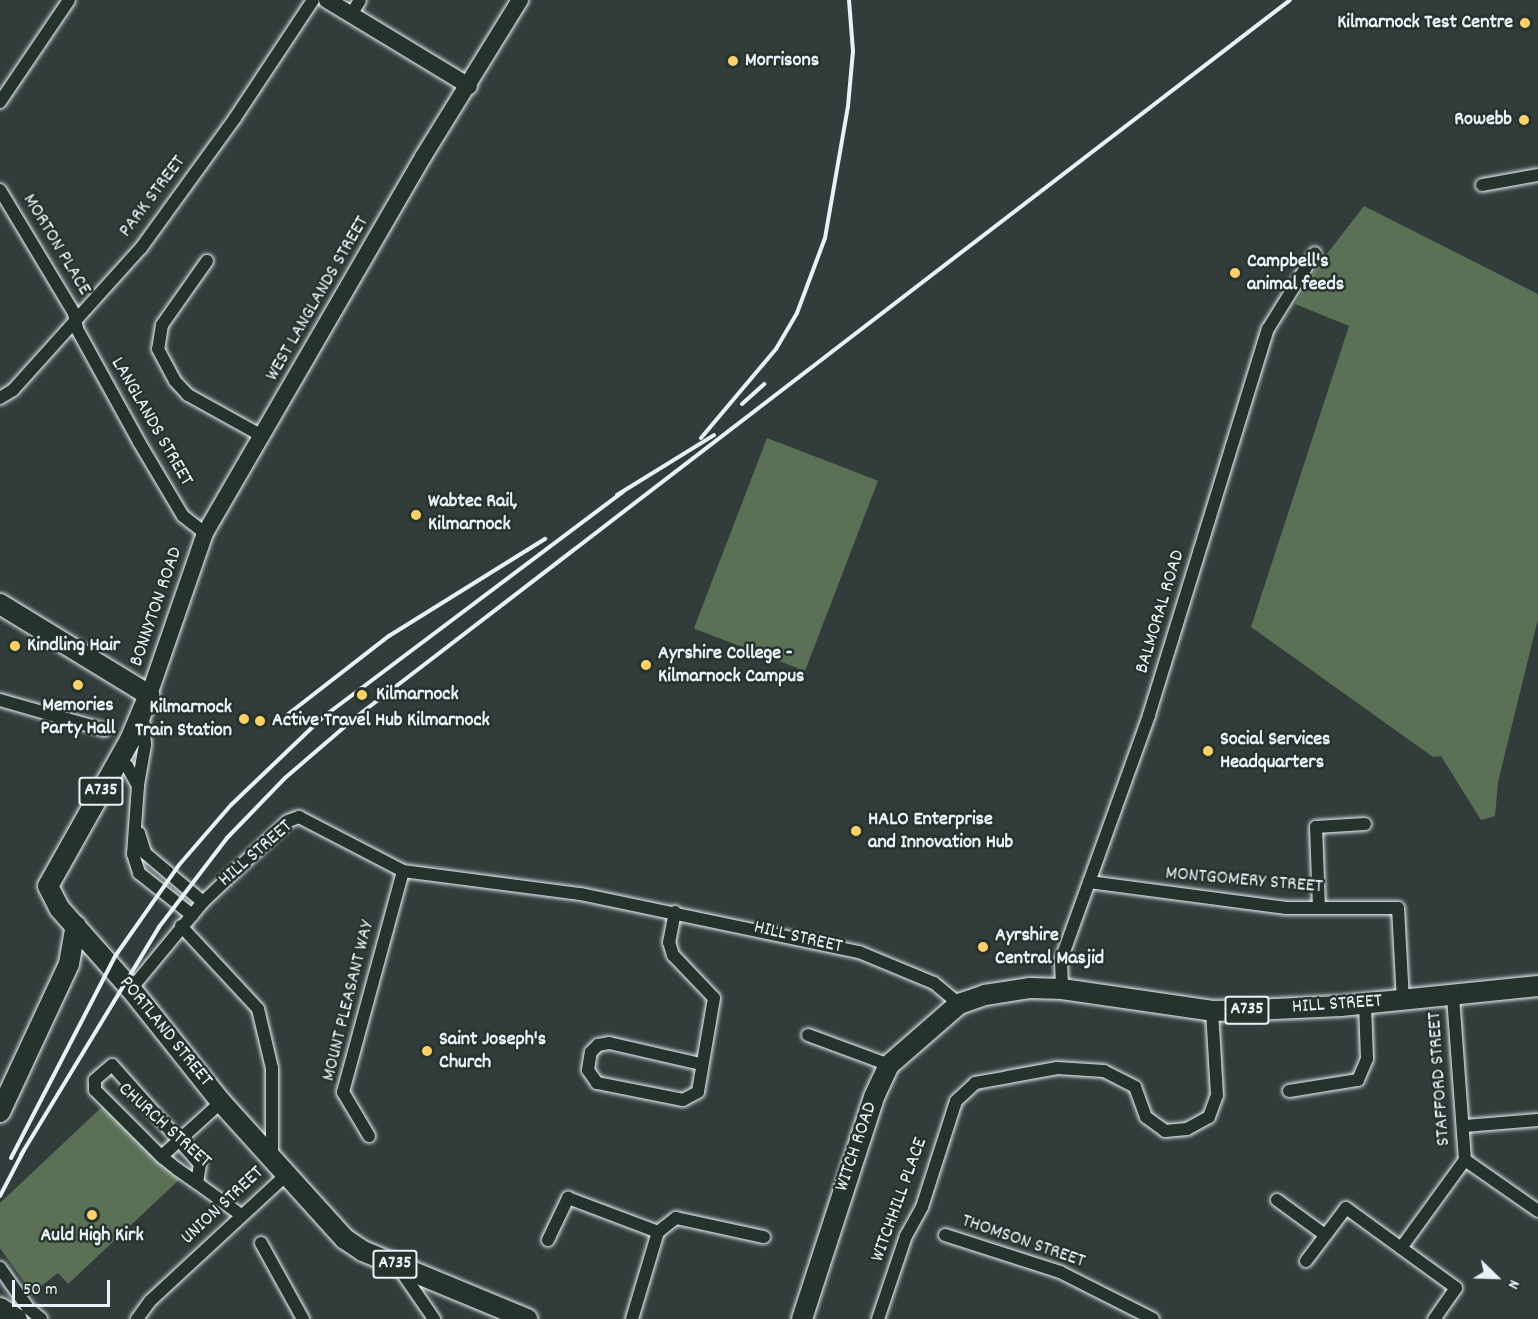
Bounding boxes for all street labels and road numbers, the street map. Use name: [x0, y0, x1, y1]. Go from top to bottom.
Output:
street label: PARK STREET: [114, 151, 192, 243]
street label: MORTON PLACE: [16, 190, 96, 300]
street label: WEST LANGLANDS STREET: [261, 212, 375, 386]
street label: LANGLANDS STREET: [104, 353, 198, 491]
street label: BONNYTON ROAD: [125, 544, 189, 670]
street label: BALMORAL ROAD: [1131, 547, 1191, 677]
road number: A735: [77, 776, 125, 806]
street label: HILL STREET: [214, 815, 298, 893]
street label: MONTGOMERY STREET: [1164, 862, 1324, 900]
street label: HILL STREET: [751, 916, 845, 960]
street label: MOUNT PLEASANT WAY: [317, 918, 381, 1084]
street label: PORTLAND STREET: [113, 972, 217, 1092]
street label: HILL STREET: [1291, 990, 1383, 1020]
road number: A735: [1223, 995, 1271, 1025]
street label: STAFFORD STREET: [1423, 1011, 1457, 1147]
street label: CHURCH STREET: [113, 1078, 215, 1174]
street label: WITCH ROAD: [831, 1099, 883, 1195]
street label: WITCHHILL PLACE: [866, 1135, 934, 1265]
street label: UNION STREET: [177, 1162, 269, 1250]
street label: THOMSON STREET: [958, 1210, 1088, 1274]
road number: A735: [371, 1249, 419, 1279]

